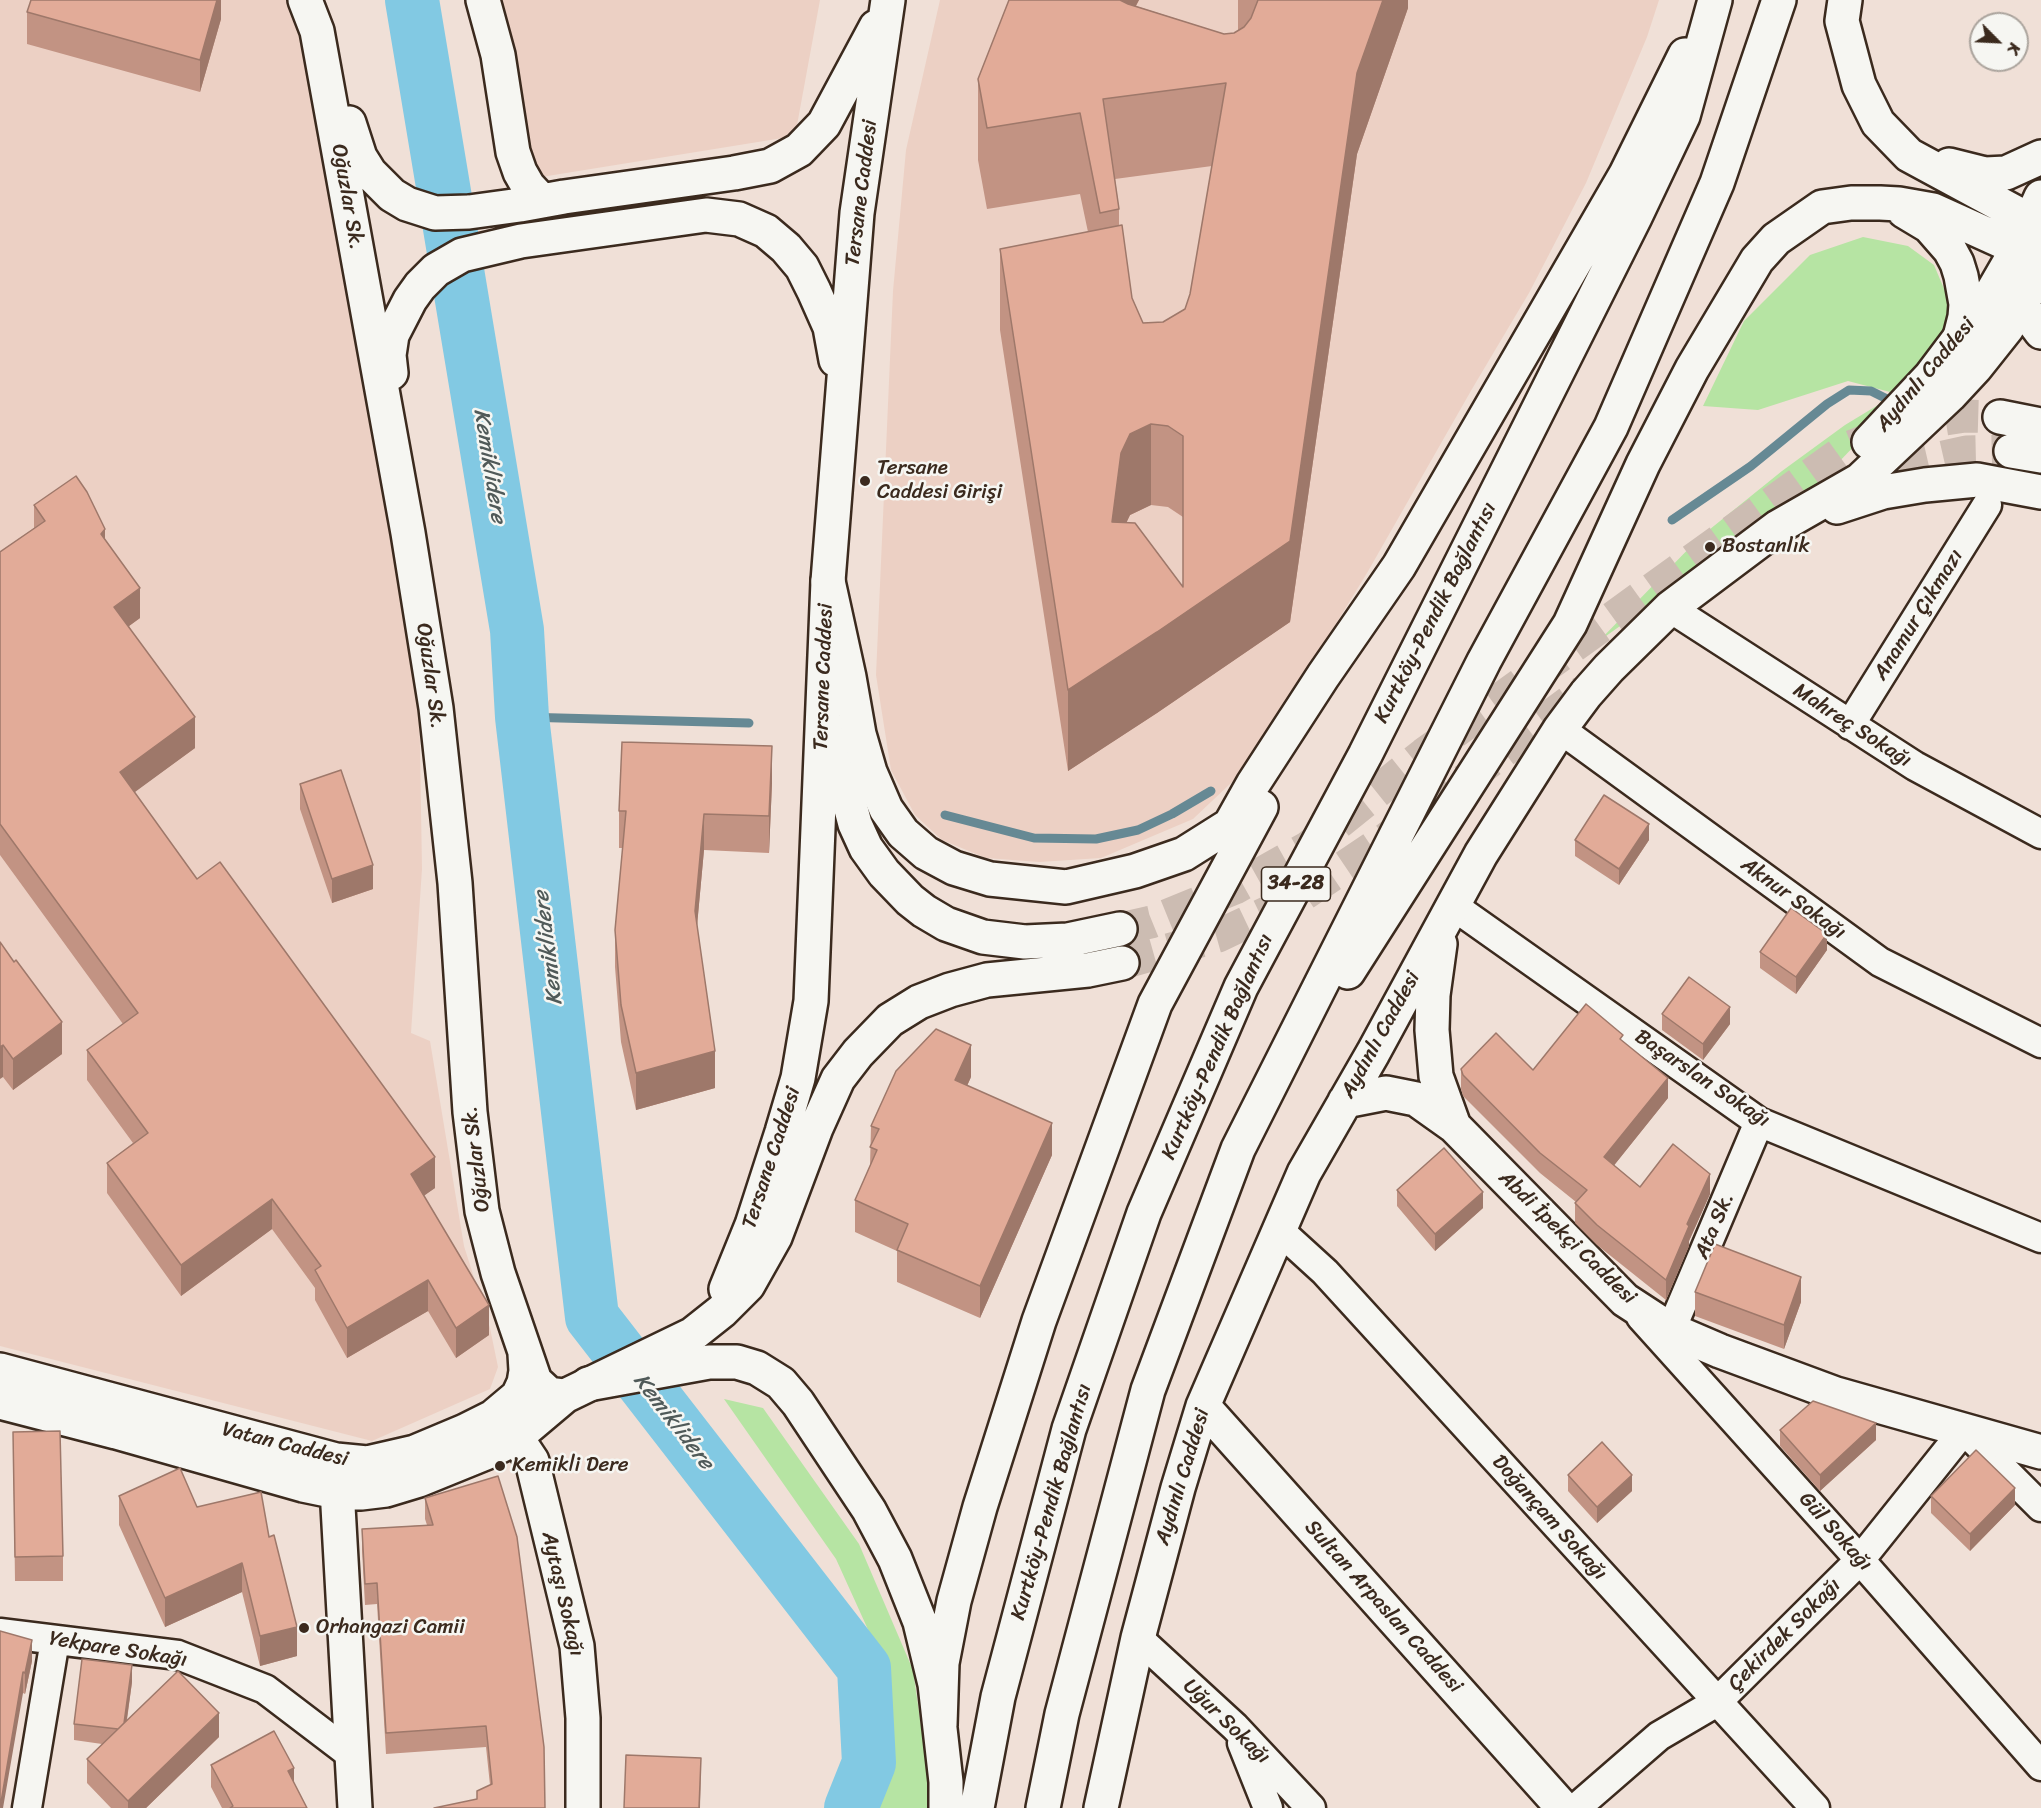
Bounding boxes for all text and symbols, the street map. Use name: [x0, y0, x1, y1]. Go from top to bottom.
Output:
north arrow: [1969, 12, 2029, 72]
text: K: [1999, 38, 2029, 59]
street label: Tersane Caddesi: [841, 118, 883, 268]
street label: Oğuzlar Sk.: [325, 142, 369, 252]
street label: Aydınlı Caddesi: [1871, 313, 1981, 437]
water label: Kemiklidere: [467, 407, 511, 525]
place label: Tersane Caddesi Girişi: [877, 456, 1002, 506]
marker: Tersane Caddesi Girişi: [858, 474, 872, 488]
street label: Kurtköy-Pendik Bağlantısı: [1369, 498, 1503, 728]
place label: Bostanlık: [1722, 534, 1810, 560]
marker: Bostanlık: [1703, 540, 1717, 554]
street label: Anamur Çıkmazı: [1869, 545, 1969, 685]
street label: Tersane Caddesi: [809, 603, 839, 751]
street label: Oğuzlar Sk.: [410, 621, 450, 731]
street label: Mahreç Sokağı: [1788, 678, 1916, 774]
street label: Aknur Sokağı: [1736, 853, 1850, 945]
road number: 34-28: [1262, 867, 1330, 901]
water label: Kemiklidere: [529, 889, 569, 1007]
street label: Kurtköy-Pendik Bağlantısı: [1157, 930, 1279, 1164]
street label: Aydınlı Caddesi: [1336, 967, 1426, 1103]
street label: Başarslan Sokağı: [1630, 1025, 1774, 1133]
street label: Tersane Caddesi: [737, 1084, 807, 1232]
street label: Oğuzlar Sk.: [458, 1105, 496, 1213]
street label: Abdi İpekçi Caddesi: [1493, 1166, 1641, 1310]
street label: Ata Sk.: [1690, 1189, 1740, 1263]
water label: Kemiklidere: [627, 1369, 719, 1475]
street label: Kurtköy-Pendik Bağlantısı: [1006, 1381, 1098, 1623]
street label: Aydınlı Caddesi: [1150, 1406, 1216, 1548]
street label: Vatan Caddesi: [219, 1417, 351, 1473]
street label: Doğançam Sokağı: [1486, 1450, 1612, 1586]
place label: Kemikli Dere: [512, 1453, 629, 1479]
marker: Kemikli Dere: [493, 1459, 507, 1473]
street label: Gül Sokağı: [1793, 1487, 1877, 1577]
street label: Sultan Arpaslan Caddesi: [1299, 1515, 1467, 1699]
street label: Aytaşı Sokağı: [535, 1529, 589, 1659]
street label: Çekirdek Sokağı: [1723, 1573, 1847, 1697]
place label: Orhangazi Camii: [316, 1615, 465, 1641]
marker: Orhangazi Camii: [297, 1621, 311, 1635]
street label: Yekpare Sokağı: [47, 1627, 189, 1673]
street label: Uğur Sokağı: [1177, 1674, 1275, 1770]

